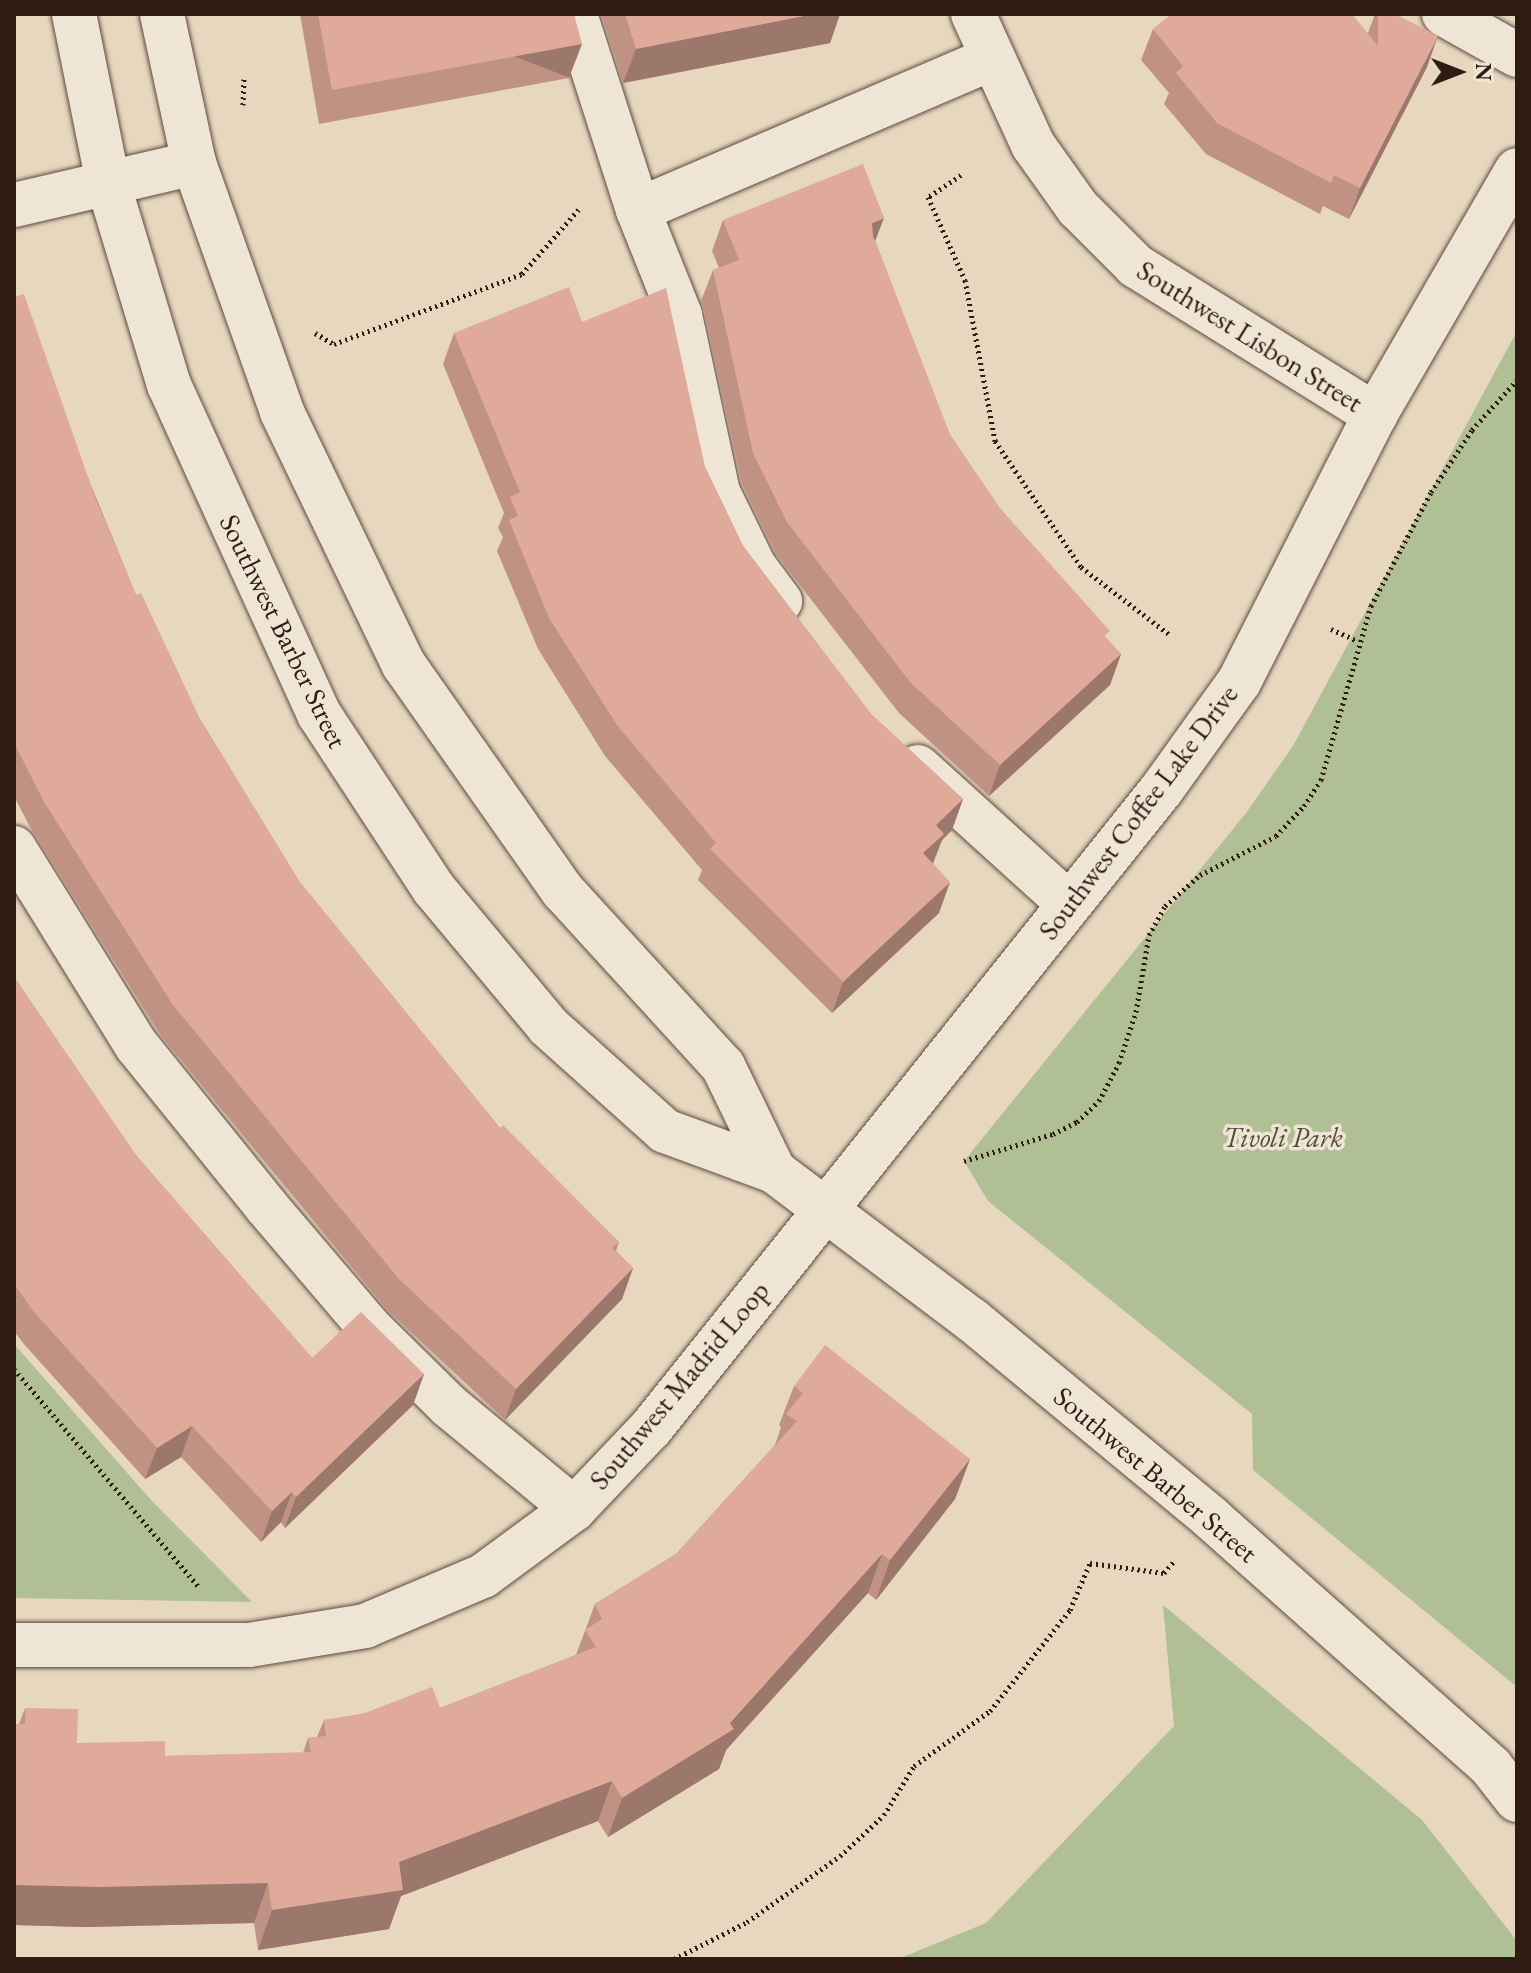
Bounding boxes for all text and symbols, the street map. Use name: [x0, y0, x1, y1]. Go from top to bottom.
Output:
north arrow: [1419, 32, 1499, 112]
text: N: [1469, 63, 1498, 81]
street label: Southwest Lisbon Street: [1131, 253, 1369, 419]
street label: Southwest Barber Street: [213, 509, 355, 753]
street label: Southwest Coffee Lake Drive: [1031, 678, 1245, 946]
park label: Tivoli Park: [1223, 1120, 1343, 1154]
street label: Southwest Madrid Loop: [582, 1274, 776, 1496]
street label: Southwest Barber Street: [1047, 1379, 1265, 1569]

